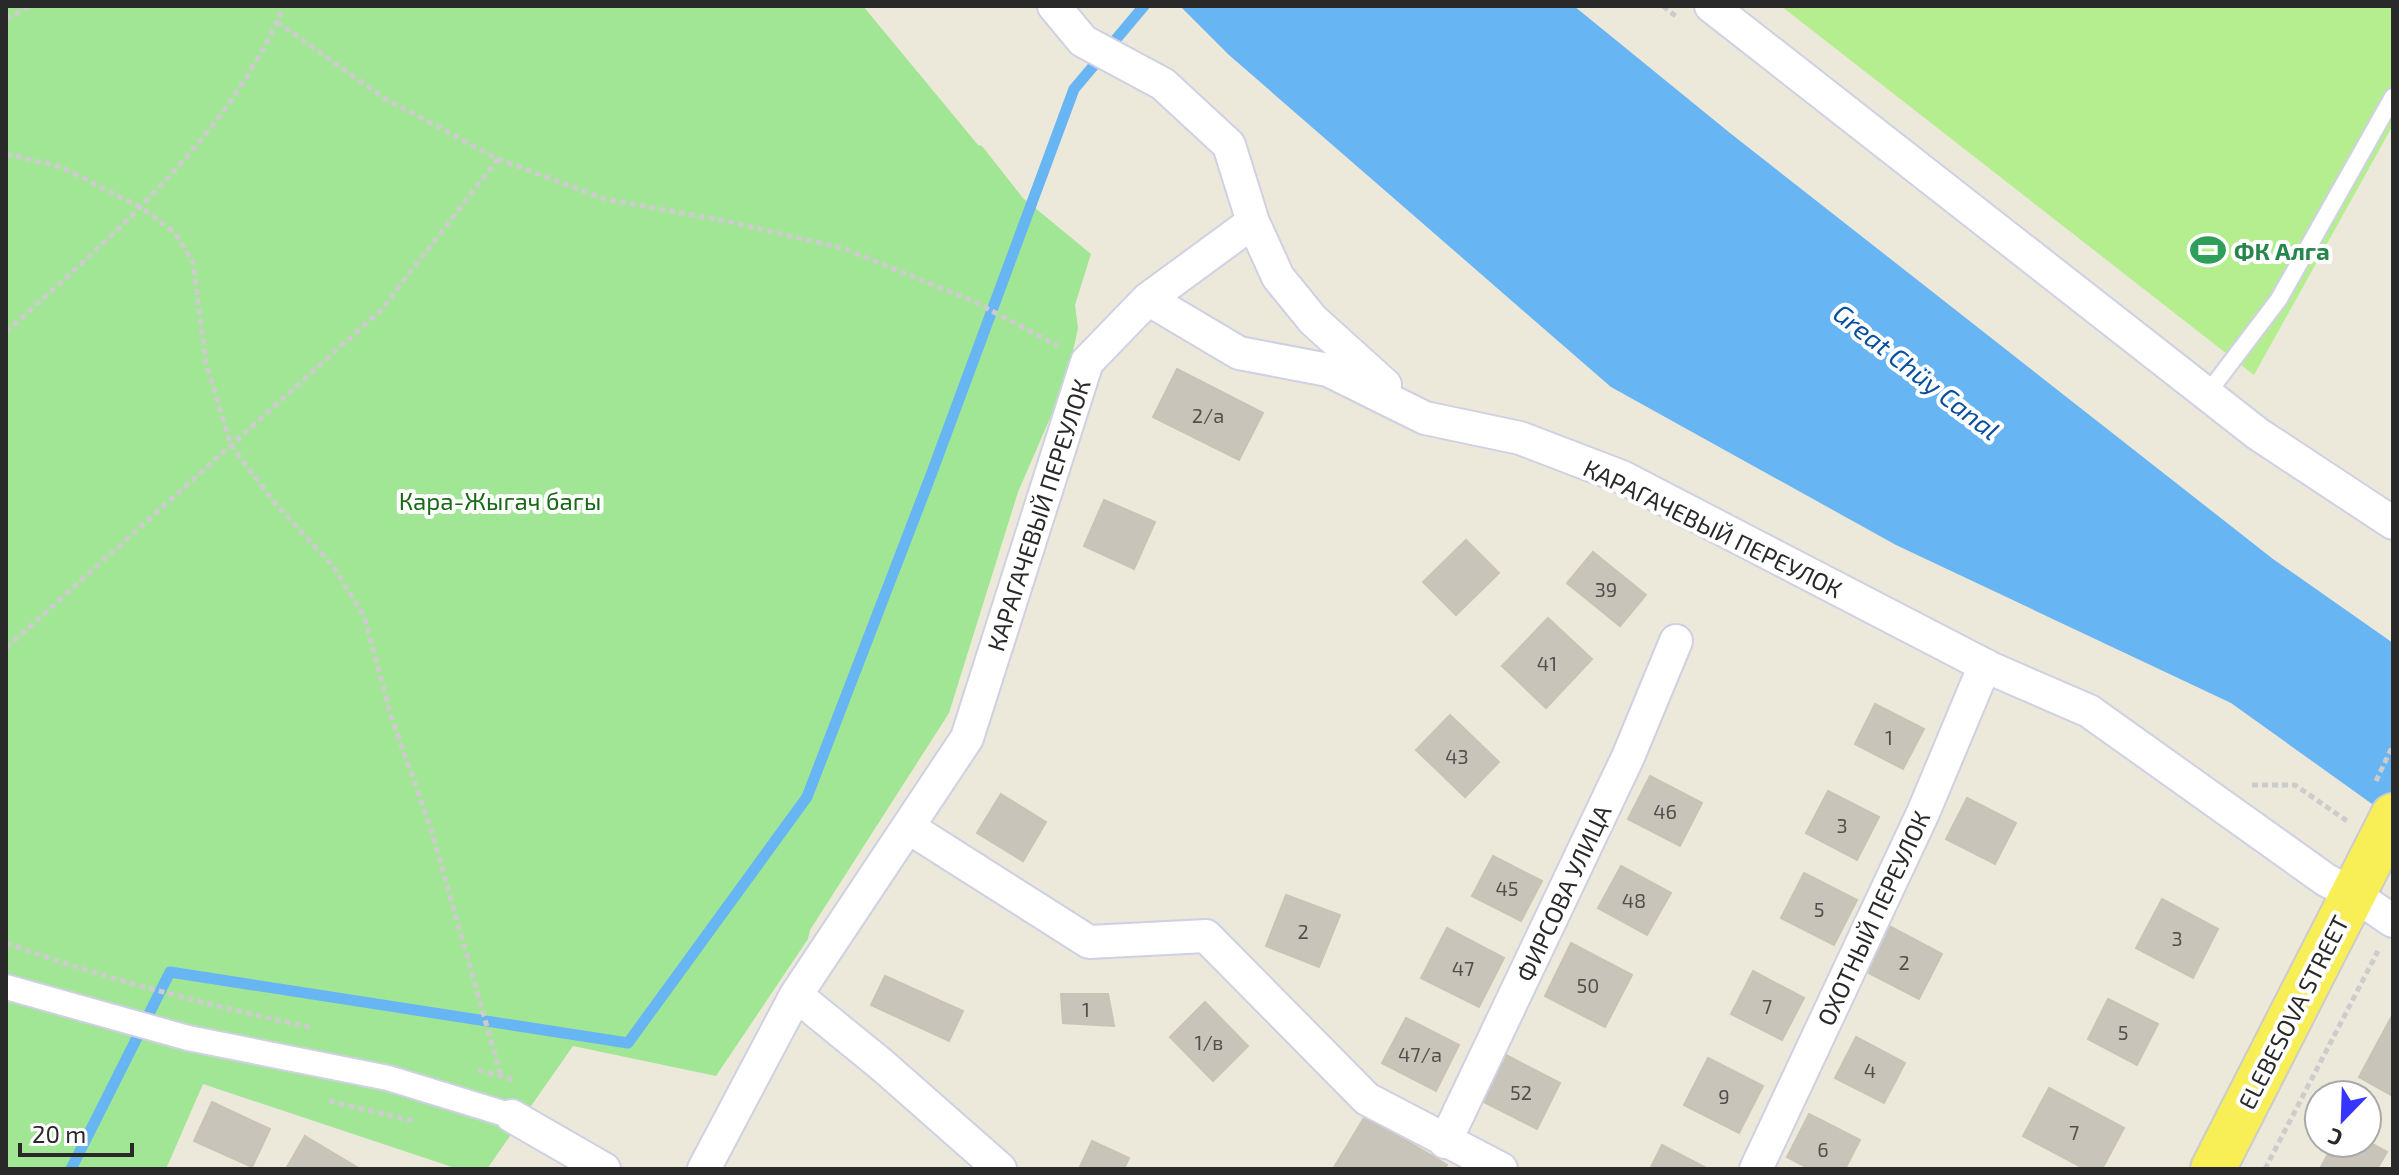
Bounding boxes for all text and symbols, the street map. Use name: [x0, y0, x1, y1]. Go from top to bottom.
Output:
sports icon: ФК Алга: [2189, 231, 2227, 269]
place label: ФК Алга: [2234, 236, 2330, 265]
water label: Great Chüy Canal: [1827, 297, 2006, 446]
street label: КАРАГАЧЕВЫЙ ПЕРЕУЛОК: [980, 375, 1096, 655]
house number: 2/а: [1192, 403, 1224, 427]
street label: КАРАГАЧЕВЫЙ ПЕРЕУЛОК: [1579, 453, 1847, 603]
park label: Кара-Жыгач багы: [399, 486, 601, 515]
house number: 39: [1595, 577, 1617, 601]
house number: 41: [1537, 651, 1557, 675]
house number: 1: [1885, 725, 1893, 749]
house number: 43: [1445, 744, 1469, 768]
house number: 46: [1653, 799, 1677, 823]
street label: ФИРСОВА УЛИЦА: [1509, 800, 1617, 986]
street label: ОХОТНЫЙ ПЕРЕУЛОК: [1811, 806, 1935, 1030]
house number: 3: [1836, 813, 1848, 837]
house number: 45: [1495, 876, 1519, 900]
house number: 48: [1622, 888, 1646, 912]
house number: 5: [1814, 897, 1824, 921]
street label: ELEBESOVA STREET: [2232, 910, 2354, 1114]
house number: 2: [1297, 919, 1309, 943]
house number: 3: [2171, 926, 2183, 950]
house number: 2: [1898, 950, 1910, 974]
house number: 47: [1452, 956, 1474, 980]
house number: 50: [1577, 973, 1599, 997]
house number: 7: [1762, 994, 1772, 1018]
house number: 1: [1082, 997, 1090, 1021]
house number: 5: [2118, 1020, 2128, 1044]
house number: 1/в: [1195, 1030, 1223, 1054]
house number: 47/а: [1398, 1042, 1442, 1066]
house number: 4: [1864, 1058, 1876, 1082]
north arrow: [2303, 1079, 2383, 1159]
house number: 52: [1510, 1080, 1532, 1104]
house number: 9: [1718, 1084, 1730, 1108]
scale bar: [20, 1107, 132, 1157]
text: 20 m: [32, 1119, 86, 1148]
house number: 7: [2069, 1120, 2079, 1144]
text: С: [2324, 1124, 2346, 1153]
house number: 6: [1817, 1137, 1829, 1161]

